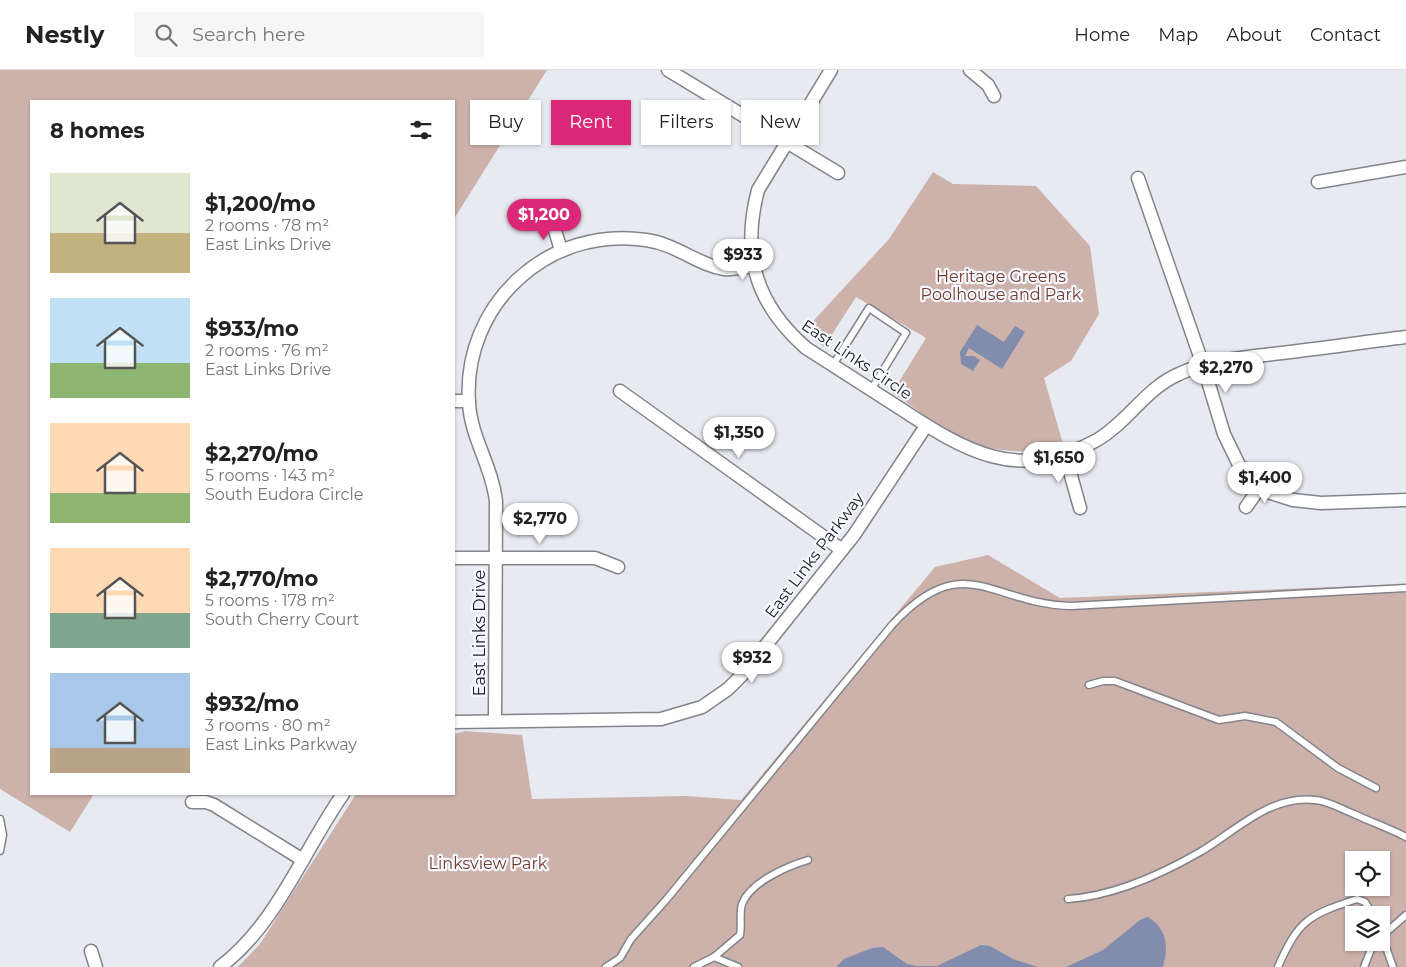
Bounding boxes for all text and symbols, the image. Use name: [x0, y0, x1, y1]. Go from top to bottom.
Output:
search box: [134, 12, 484, 57]
text: Nestly: [25, 20, 104, 49]
icon: search: [152, 21, 180, 49]
text: Search here: [192, 23, 305, 46]
text: Home: [1074, 24, 1130, 46]
text: Map: [1158, 24, 1198, 46]
text: About: [1226, 24, 1282, 46]
text: Contact: [1310, 24, 1381, 46]
chip: Buy: [470, 100, 541, 145]
chip: Rent: [551, 100, 631, 145]
chip: Filters: [641, 100, 731, 145]
chip: New: [741, 100, 819, 145]
icon: filters: [407, 116, 435, 144]
text: 8 homes: [50, 118, 145, 143]
text: $1,200/mo: [205, 191, 315, 216]
icon: home: [90, 193, 150, 253]
pin: $1,200: [503, 198, 585, 241]
text: $1,200: [518, 205, 570, 224]
text: 2 rooms · 78 m²: [205, 216, 329, 235]
text: East Links Drive: [205, 235, 331, 254]
pin: $933: [713, 238, 773, 281]
text: $933: [724, 245, 762, 264]
park label: Heritage Greens Poolhouse and Park: [921, 267, 1082, 304]
street label: East Links Circle: [798, 315, 916, 403]
text: $933/mo: [205, 316, 299, 341]
icon: home: [90, 318, 150, 378]
text: 2 rooms · 76 m²: [205, 341, 329, 360]
pin: $2,270: [1185, 352, 1267, 394]
text: $2,270: [1199, 358, 1253, 377]
text: East Links Drive: [205, 360, 331, 379]
pin: $1,350: [698, 416, 780, 459]
text: $1,350: [714, 423, 764, 442]
text: $2,270/mo: [205, 441, 318, 466]
pin: $1,650: [1018, 442, 1100, 484]
icon: home: [90, 443, 150, 503]
text: $1,650: [1034, 448, 1084, 467]
pin: $1,400: [1224, 462, 1306, 504]
text: 5 rooms · 143 m²: [205, 466, 335, 485]
text: $1,400: [1238, 468, 1292, 487]
text: South Eudora Circle: [205, 485, 363, 504]
street label: East Links Parkway: [761, 489, 868, 622]
pin: $2,770: [499, 502, 581, 545]
text: $2,770: [513, 509, 567, 528]
text: $2,770/mo: [205, 566, 318, 591]
icon: home: [90, 568, 150, 628]
street label: East Links Drive: [470, 570, 489, 696]
text: 5 rooms · 178 m²: [205, 591, 335, 610]
text: South Cherry Court: [205, 610, 359, 629]
pin: $932: [722, 642, 782, 684]
text: $932: [733, 648, 771, 667]
text: $932/mo: [205, 691, 299, 716]
icon: home: [90, 693, 150, 753]
text: 3 rooms · 80 m²: [205, 716, 331, 735]
text: East Links Parkway: [205, 735, 357, 754]
map controls: [1345, 851, 1390, 951]
button: locate: [1345, 851, 1390, 896]
park label: Linksview Park: [429, 854, 548, 873]
button: layers: [1345, 906, 1390, 951]

